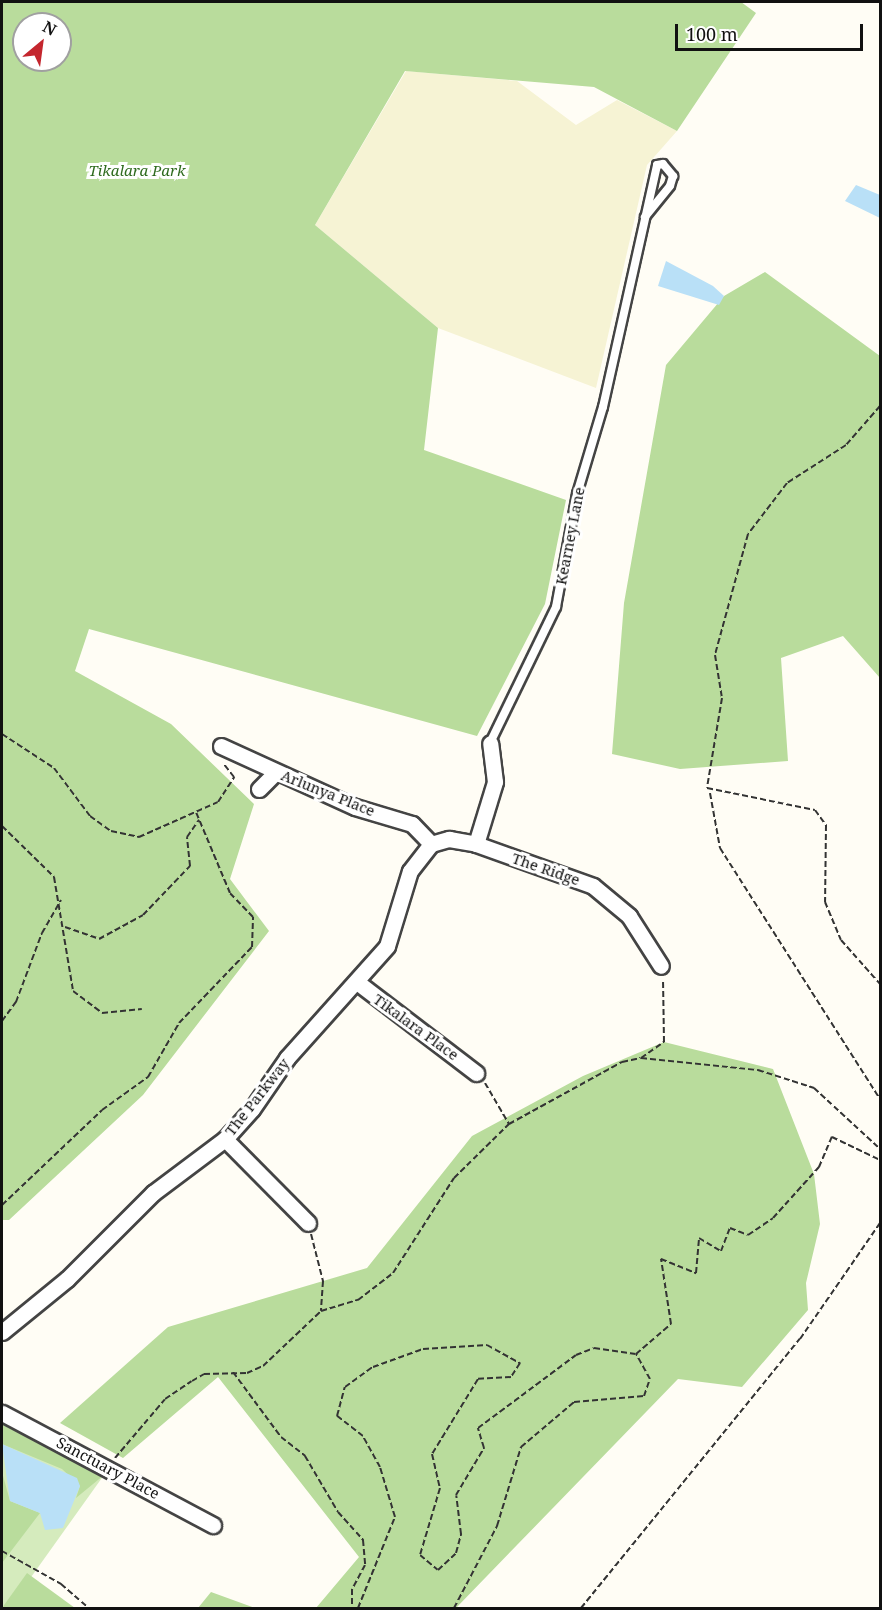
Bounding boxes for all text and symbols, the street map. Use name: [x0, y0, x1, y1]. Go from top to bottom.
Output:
north arrow: [12, 12, 72, 72]
scale bar: [678, 12, 866, 50]
text: N: [39, 15, 61, 41]
text: 100 m: [686, 22, 738, 46]
park label: Tikalara Park: [88, 162, 186, 180]
street label: Kearney Lane: [552, 486, 588, 586]
street label: Arlunya Place: [278, 766, 378, 820]
street label: The Ridge: [510, 849, 582, 889]
street label: Tikalara Place: [370, 990, 462, 1064]
street label: The Parkway: [221, 1055, 293, 1139]
street label: Sanctuary Place: [53, 1433, 163, 1503]

